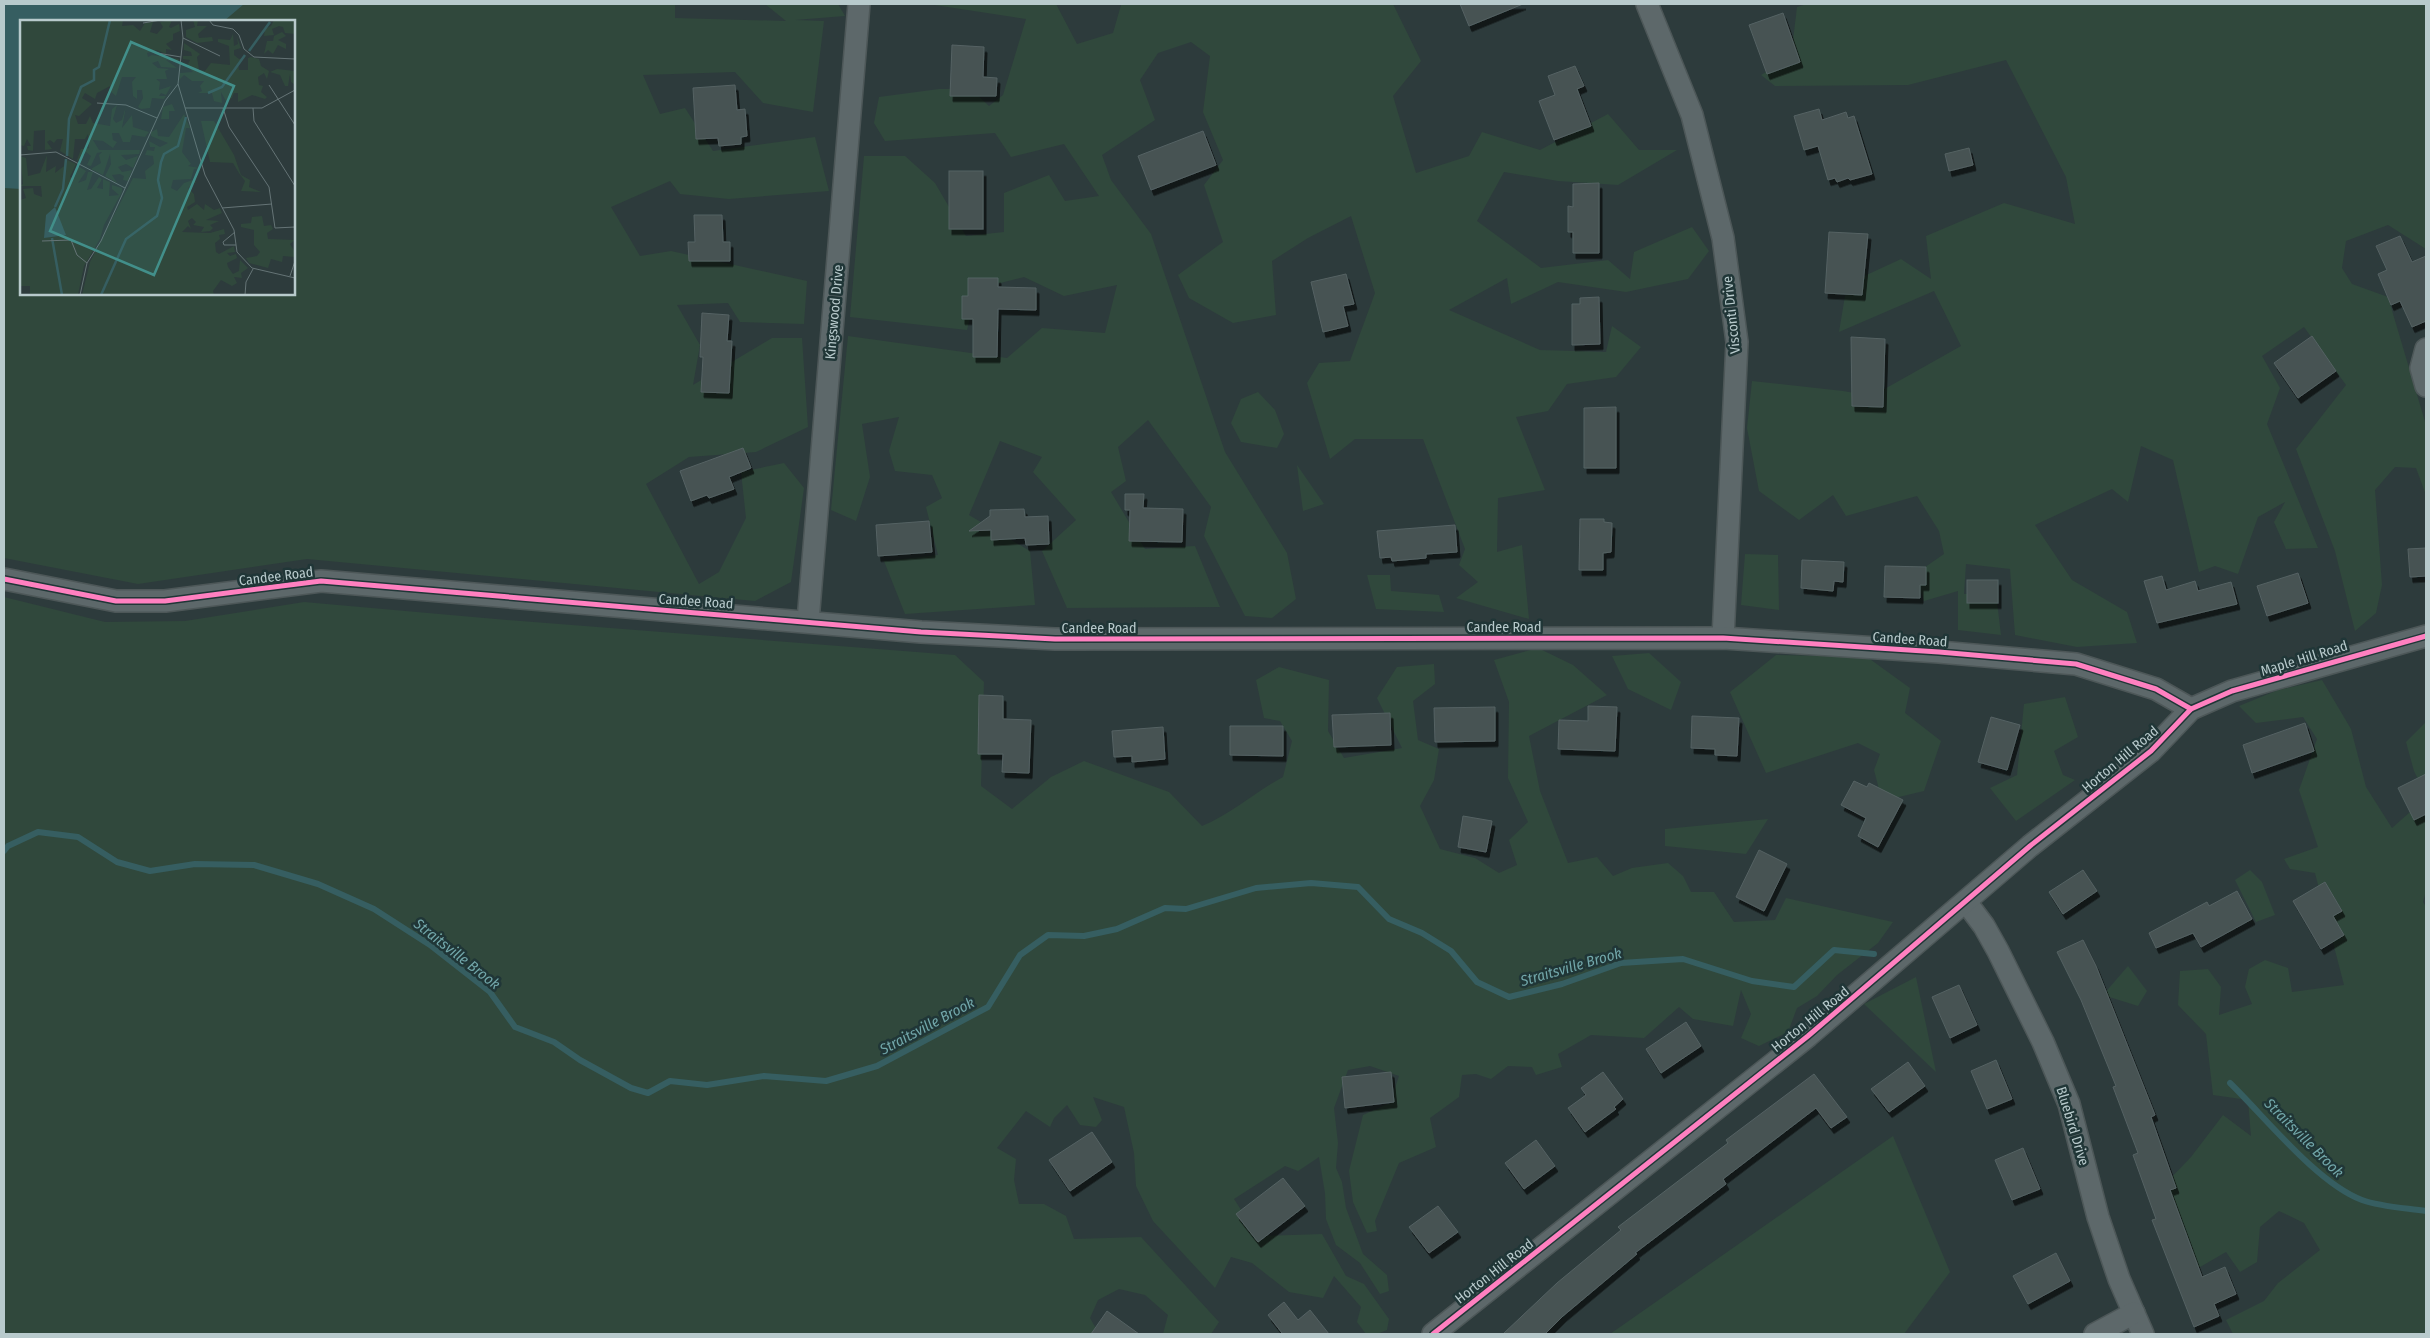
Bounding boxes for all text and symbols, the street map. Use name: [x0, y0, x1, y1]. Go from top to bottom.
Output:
inset map: [20, 20, 295, 295]
street label: Kingswood Drive: [822, 264, 847, 360]
street label: Visconti Drive: [1719, 275, 1744, 355]
street label: Candee Road: [238, 563, 314, 589]
street label: Candee Road: [658, 590, 734, 613]
street label: Candee Road: [1467, 619, 1541, 636]
street label: Candee Road: [1062, 620, 1136, 637]
street label: Candee Road: [1872, 628, 1948, 651]
street label: Maple Hill Road: [2259, 637, 2350, 680]
street label: Horton Hill Road: [2079, 722, 2162, 796]
water label: Straitsville Brook: [409, 914, 504, 994]
water label: Straitsville Brook: [1517, 944, 1624, 990]
street label: Horton Hill Road: [1768, 983, 1853, 1056]
water label: Straitsville Brook: [876, 993, 978, 1059]
street label: Bluebird Drive: [2052, 1085, 2093, 1168]
water label: Straitsville Brook: [2260, 1094, 2348, 1182]
street label: Horton Hill Road: [1452, 1235, 1537, 1307]

